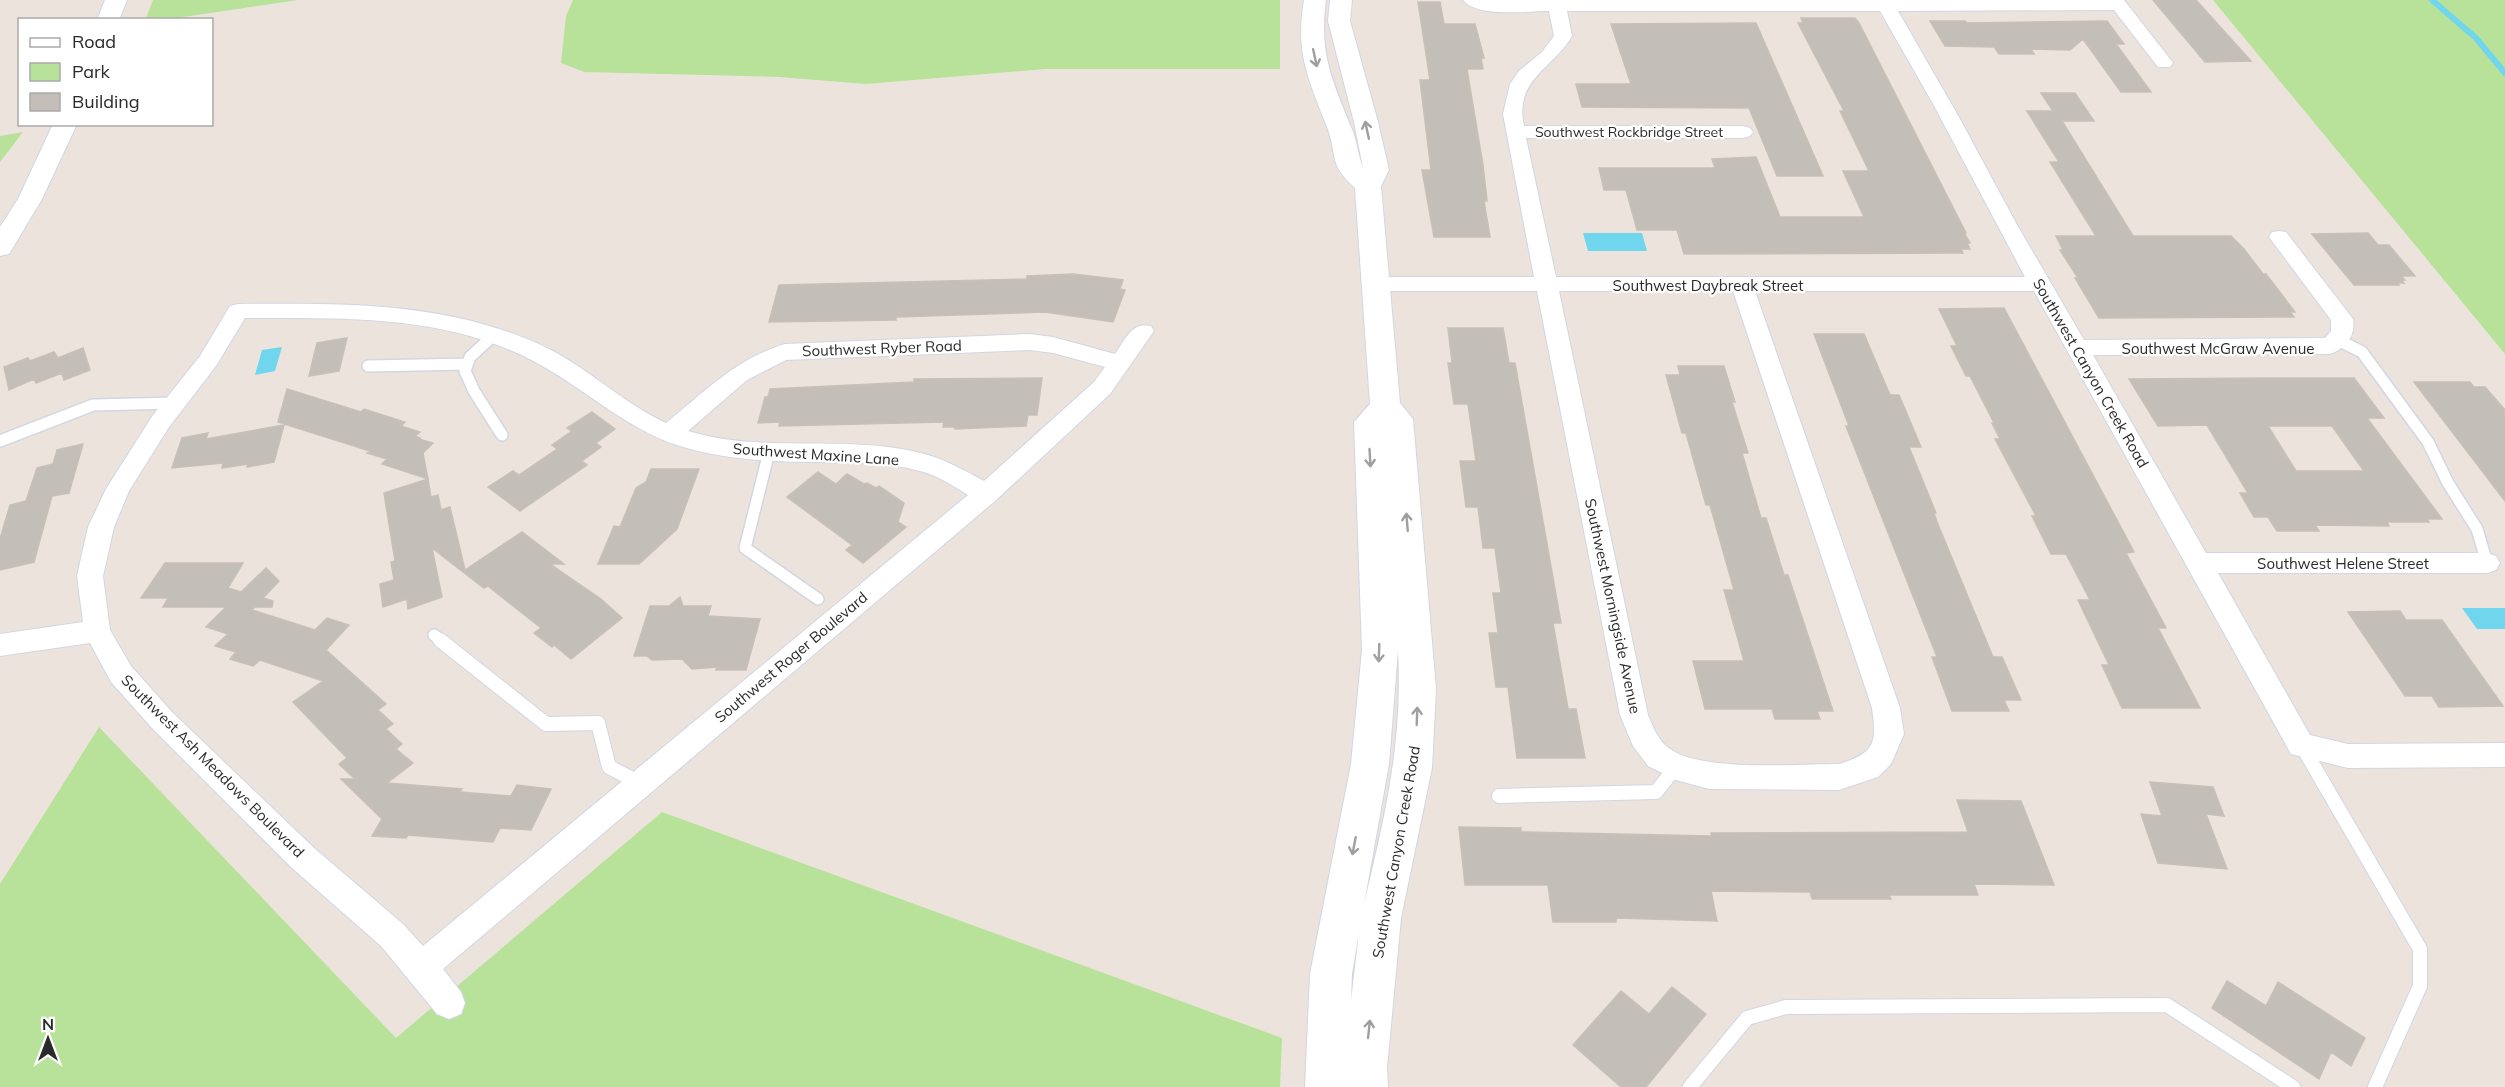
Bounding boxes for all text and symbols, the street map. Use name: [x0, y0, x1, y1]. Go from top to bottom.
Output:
legend: [18, 18, 213, 126]
text: Road: [72, 30, 116, 53]
one-way arrow: [1310, 48, 1321, 67]
text: Park: [72, 60, 111, 83]
text: Building: [72, 90, 140, 113]
one-way arrow: [1361, 120, 1373, 139]
street label: Southwest Rockbridge Street: [1535, 123, 1723, 141]
street label: Southwest Canyon Creek Road: [2029, 275, 2153, 471]
street label: Southwest Daybreak Street: [1613, 276, 1803, 295]
street label: Southwest Ryber Road: [802, 336, 962, 360]
street label: Southwest McGraw Avenue: [2122, 339, 2314, 358]
street label: Southwest Maxine Lane: [732, 439, 900, 469]
one-way arrow: [1365, 448, 1376, 468]
street label: Southwest Morningside Avenue: [1581, 497, 1645, 715]
one-way arrow: [1401, 512, 1412, 532]
street label: Southwest Helene Street: [2257, 554, 2429, 573]
street label: Southwest Roger Boulevard: [711, 587, 871, 727]
one-way arrow: [1373, 643, 1385, 663]
street label: Southwest Ash Meadows Boulevard: [117, 670, 309, 862]
one-way arrow: [1412, 707, 1423, 727]
street label: Southwest Canyon Creek Road: [1368, 744, 1424, 960]
one-way arrow: [1348, 836, 1359, 856]
north arrow: [18, 1009, 78, 1069]
text: N: [42, 1014, 54, 1034]
one-way arrow: [1364, 1019, 1375, 1039]

